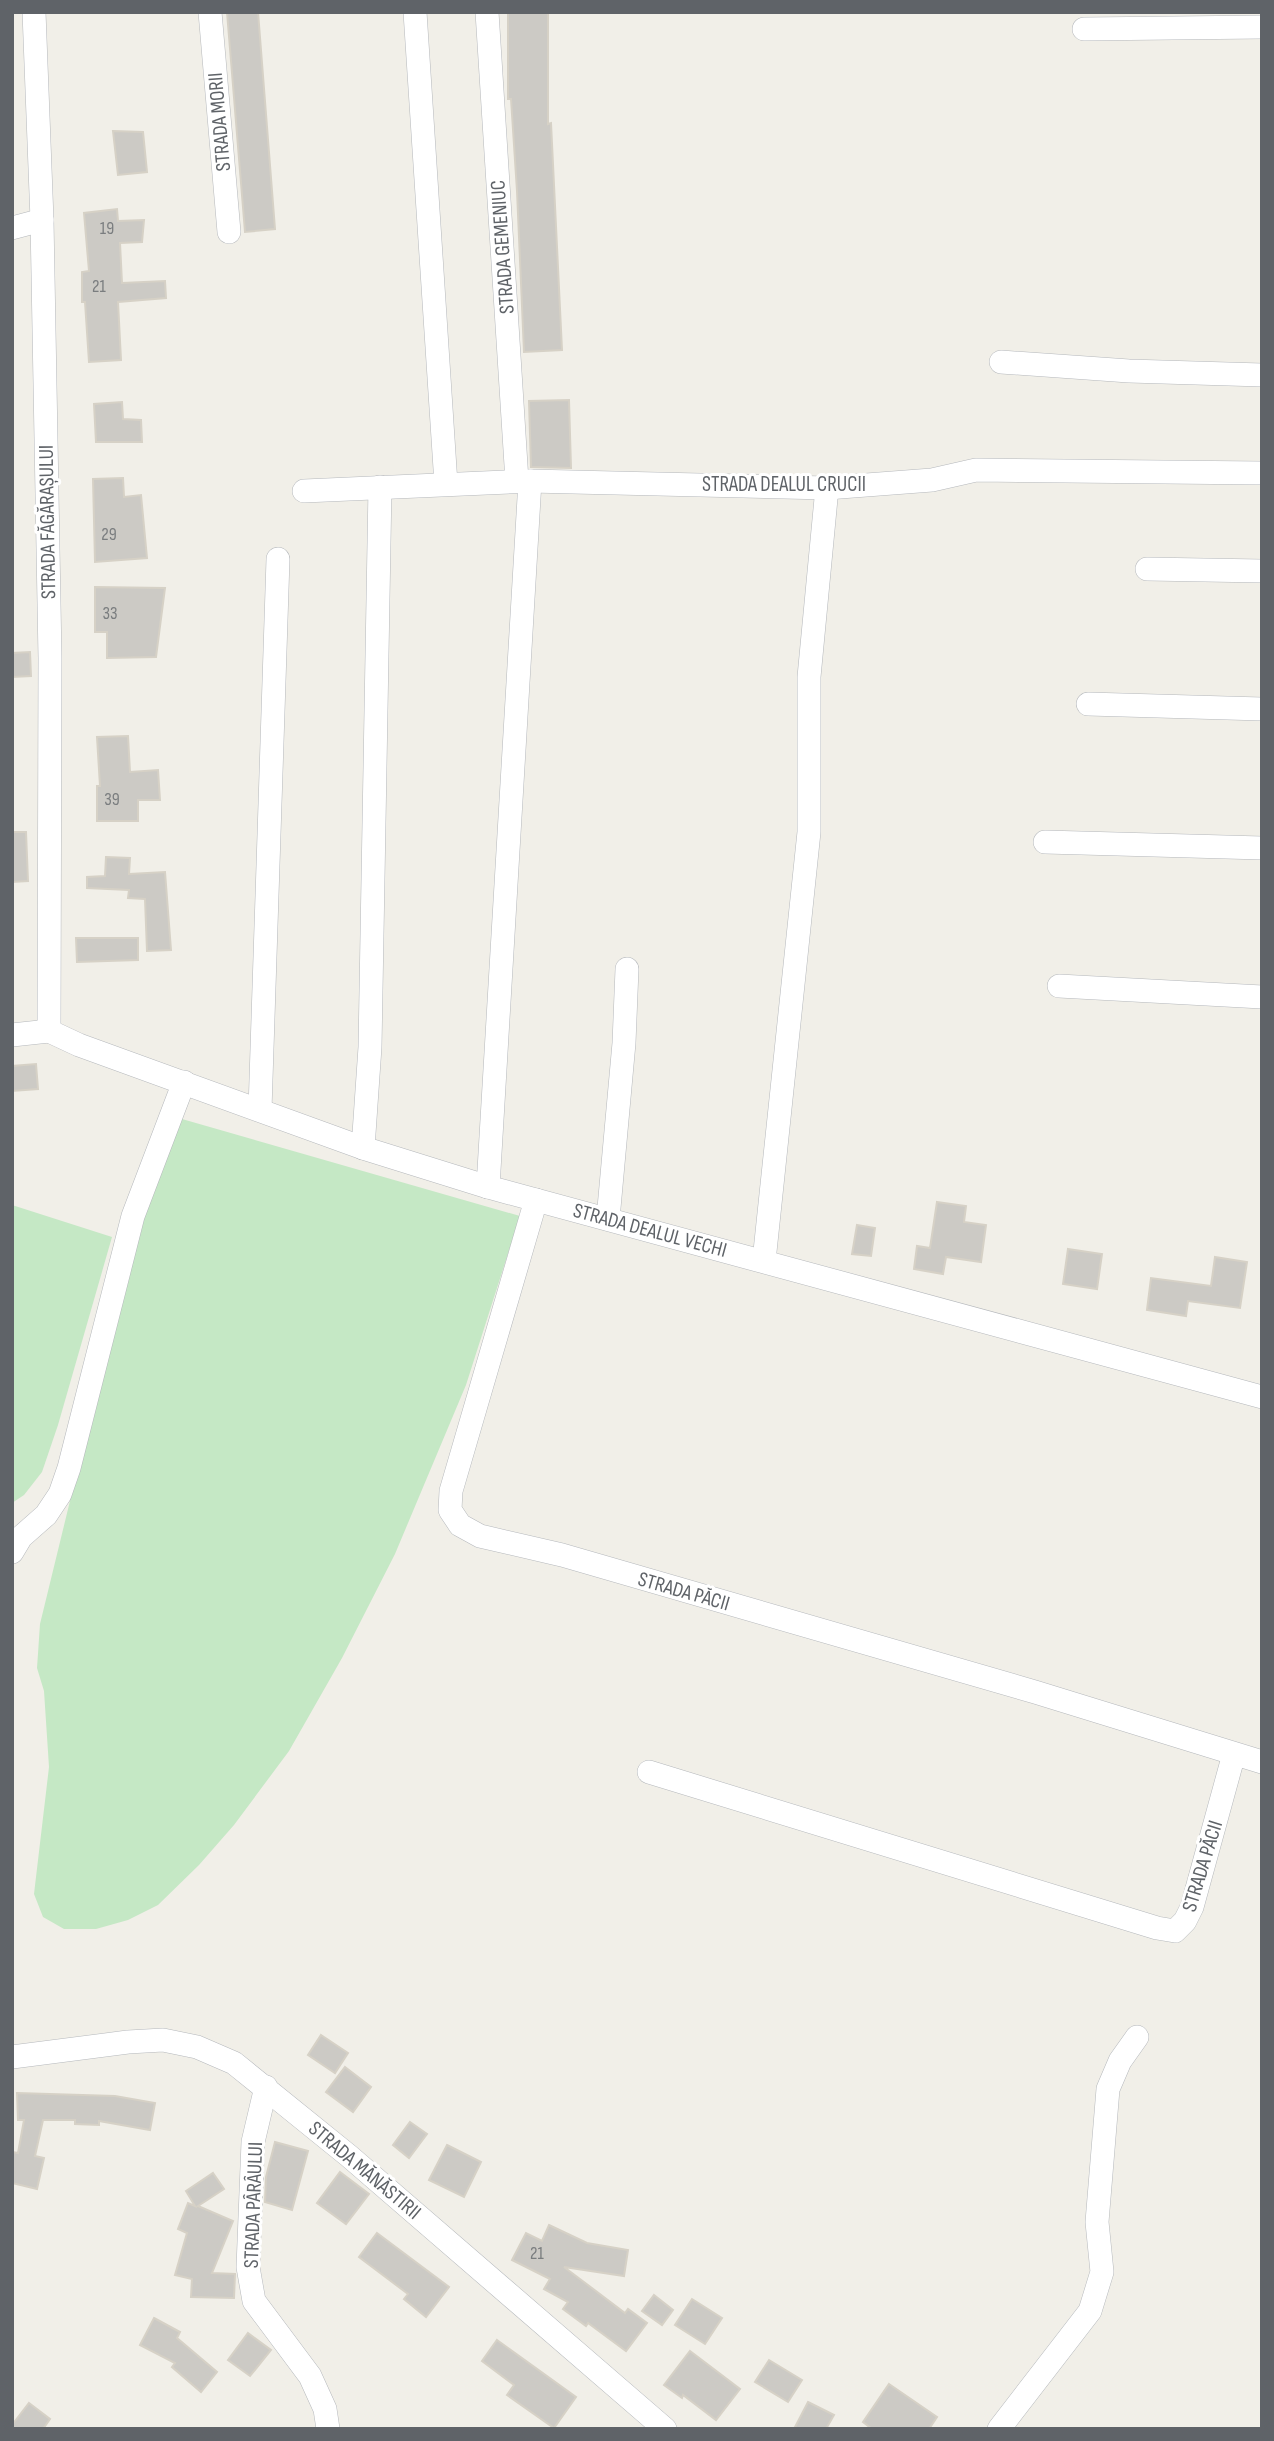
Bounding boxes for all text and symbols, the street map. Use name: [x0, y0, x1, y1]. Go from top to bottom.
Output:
street label: STRADA MORII: [203, 71, 236, 173]
street label: STRADA GEMENIUC: [485, 179, 520, 315]
house number: 19: [100, 218, 114, 239]
house number: 21: [92, 276, 107, 297]
street label: STRADA FĂGĂRAȘULUI: [34, 445, 61, 599]
street label: STRADA DEALUL CRUCII: [702, 472, 866, 497]
house number: 29: [101, 524, 117, 545]
house number: 33: [102, 603, 118, 624]
house number: 39: [104, 789, 120, 810]
street label: STRADA DEALUL VECHI: [570, 1198, 729, 1263]
street label: STRADA PĂCII: [635, 1566, 733, 1616]
street label: STRADA PĂCII: [1177, 1817, 1228, 1915]
street label: STRADA MĂNĂSTIRII: [303, 2116, 426, 2225]
street label: STRADA PÂRÂULUI: [239, 2141, 268, 2269]
house number: 21: [530, 2243, 545, 2264]

